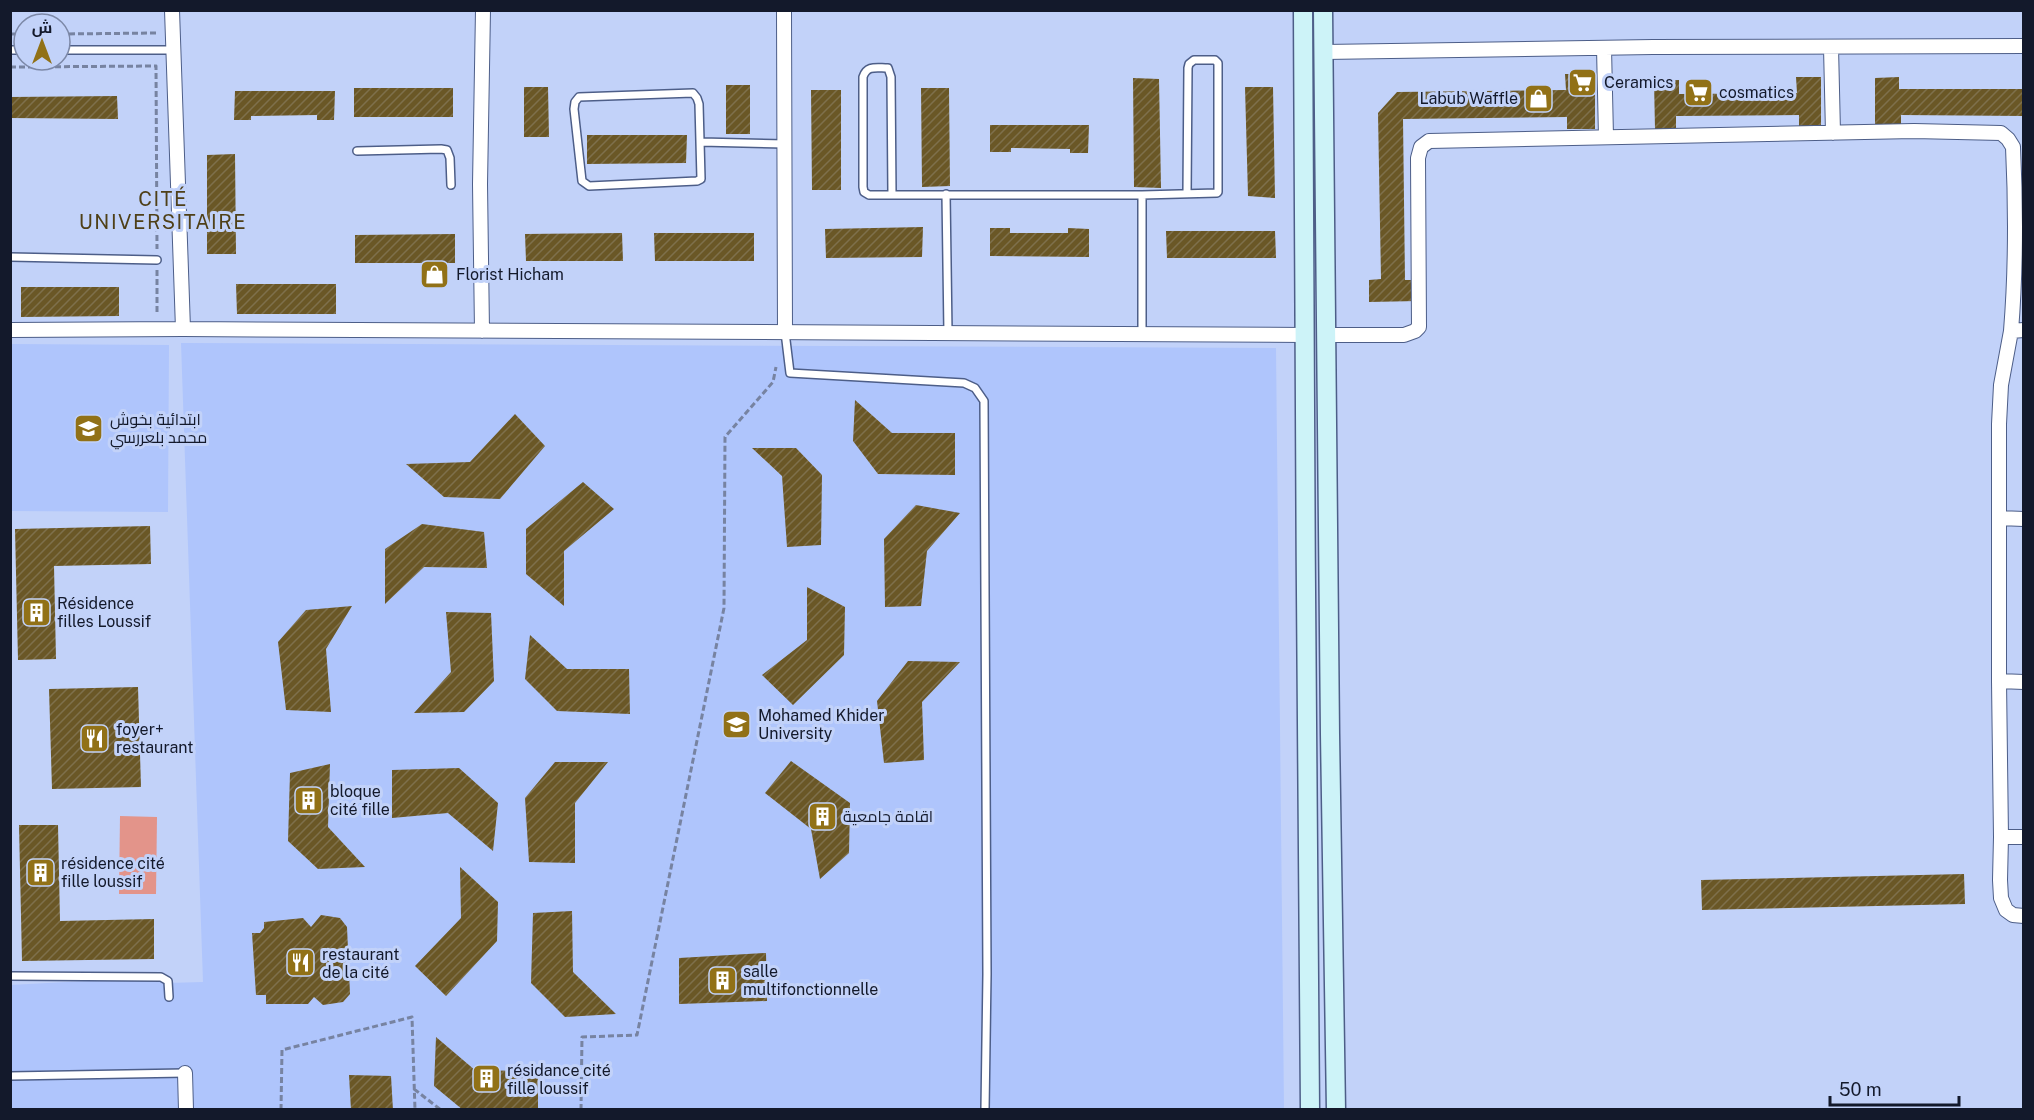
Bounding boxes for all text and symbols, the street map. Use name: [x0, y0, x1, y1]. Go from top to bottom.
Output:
north arrow: [12, 12, 72, 72]
text: ش: [32, 18, 52, 37]
supermarket icon: Ceramics: [1567, 66, 1599, 98]
place label: Ceramics: [1604, 73, 1673, 92]
supermarket icon: cosmatics: [1682, 76, 1714, 108]
shop icon: Labub Waffle: [1523, 82, 1555, 114]
place label: cosmatics: [1719, 83, 1794, 102]
place label: Labub Waffle: [1419, 89, 1518, 108]
district label: CITÉ UNIVERSITAIRE: [79, 186, 247, 234]
shop icon: Florist Hicham: [419, 258, 451, 290]
place label: Florist Hicham: [456, 265, 564, 284]
place label: ابتدائية بخوش محمد بلعررسي: [110, 410, 207, 450]
school or university icon: ابتدائية بخوش محمد بلعررسي: [73, 412, 105, 444]
place label: Résidence filles Loussif: [57, 594, 151, 631]
building icon: Résidence filles Loussif: [20, 596, 52, 628]
place label: Mohamed Khider University: [758, 706, 884, 743]
school or university icon: Mohamed Khider University: [721, 708, 753, 740]
place label: foyer+ restaurant: [116, 720, 193, 757]
restaurant icon: foyer+ restaurant: [79, 722, 111, 754]
place label: bloque cité fille: [330, 782, 390, 819]
building icon: bloque cité fille: [293, 784, 325, 816]
building icon: اقامة جامعية: [806, 800, 838, 832]
place label: اقامة جامعية: [843, 807, 933, 826]
place label: résidence cité fille loussif: [61, 854, 165, 891]
building icon: résidence cité fille loussif: [24, 856, 56, 888]
place label: restaurant de la cité: [322, 945, 399, 982]
restaurant icon: restaurant de la cité: [285, 947, 317, 979]
place label: salle multifonctionnelle: [743, 962, 878, 999]
building icon: salle multifonctionnelle: [706, 964, 738, 996]
place label: résidance cité fille loussif: [507, 1061, 611, 1098]
building icon: résidance cité fille loussif: [470, 1063, 502, 1095]
scale bar: [1830, 1069, 1959, 1107]
text: 50 m: [1839, 1079, 1882, 1100]

